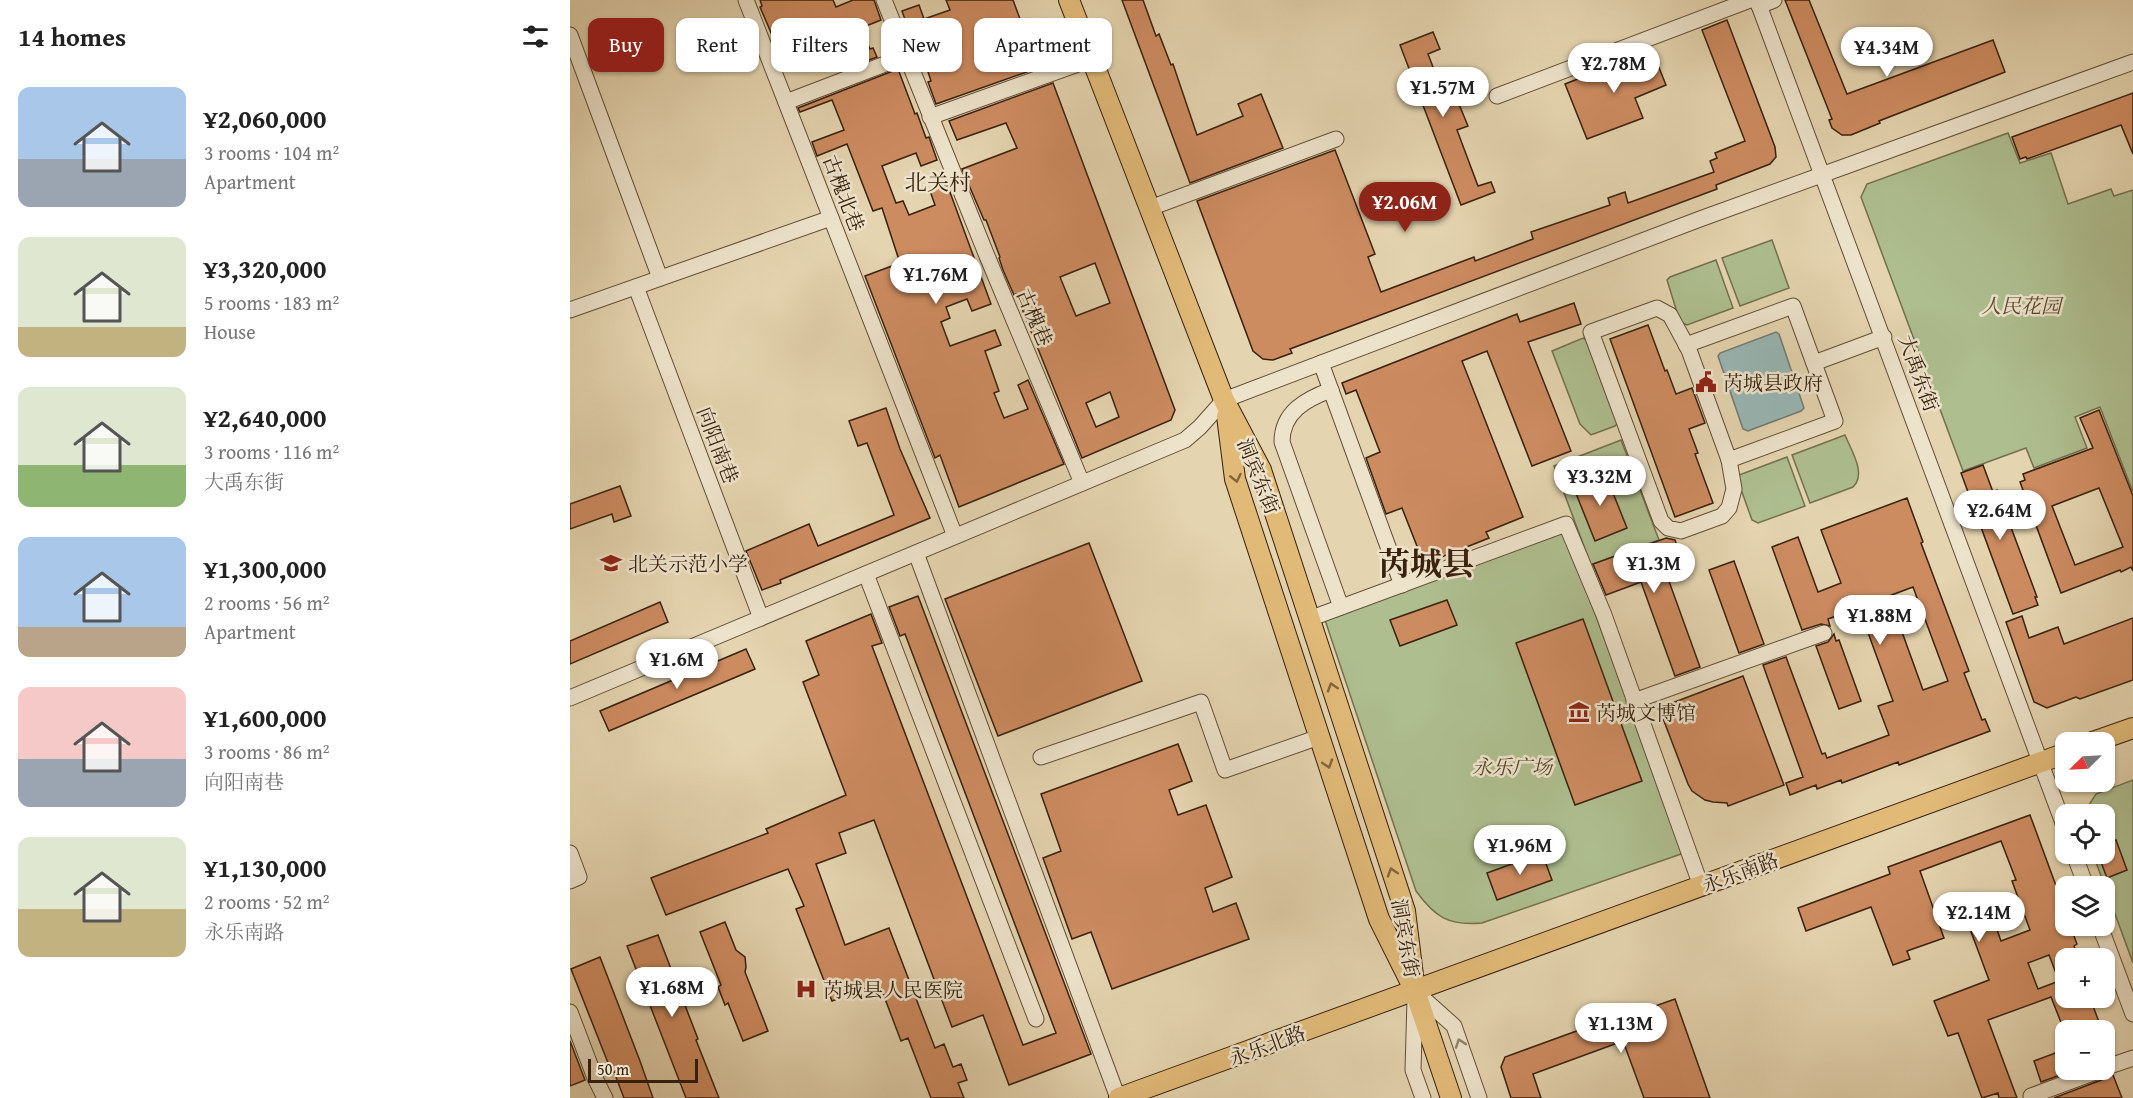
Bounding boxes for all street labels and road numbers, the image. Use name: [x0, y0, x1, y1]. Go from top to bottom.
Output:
street label: 古槐北巷: [816, 150, 872, 236]
street label: 古槐巷: [1010, 284, 1060, 350]
street label: 大禹东街: [1892, 330, 1946, 416]
street label: 向阳南巷: [690, 402, 746, 488]
street label: 洞宾东街: [1231, 433, 1287, 519]
street label: 永乐南路: [1697, 845, 1783, 899]
street label: 洞宾东街: [1385, 896, 1427, 980]
street label: 永乐北路: [1224, 1018, 1310, 1072]

